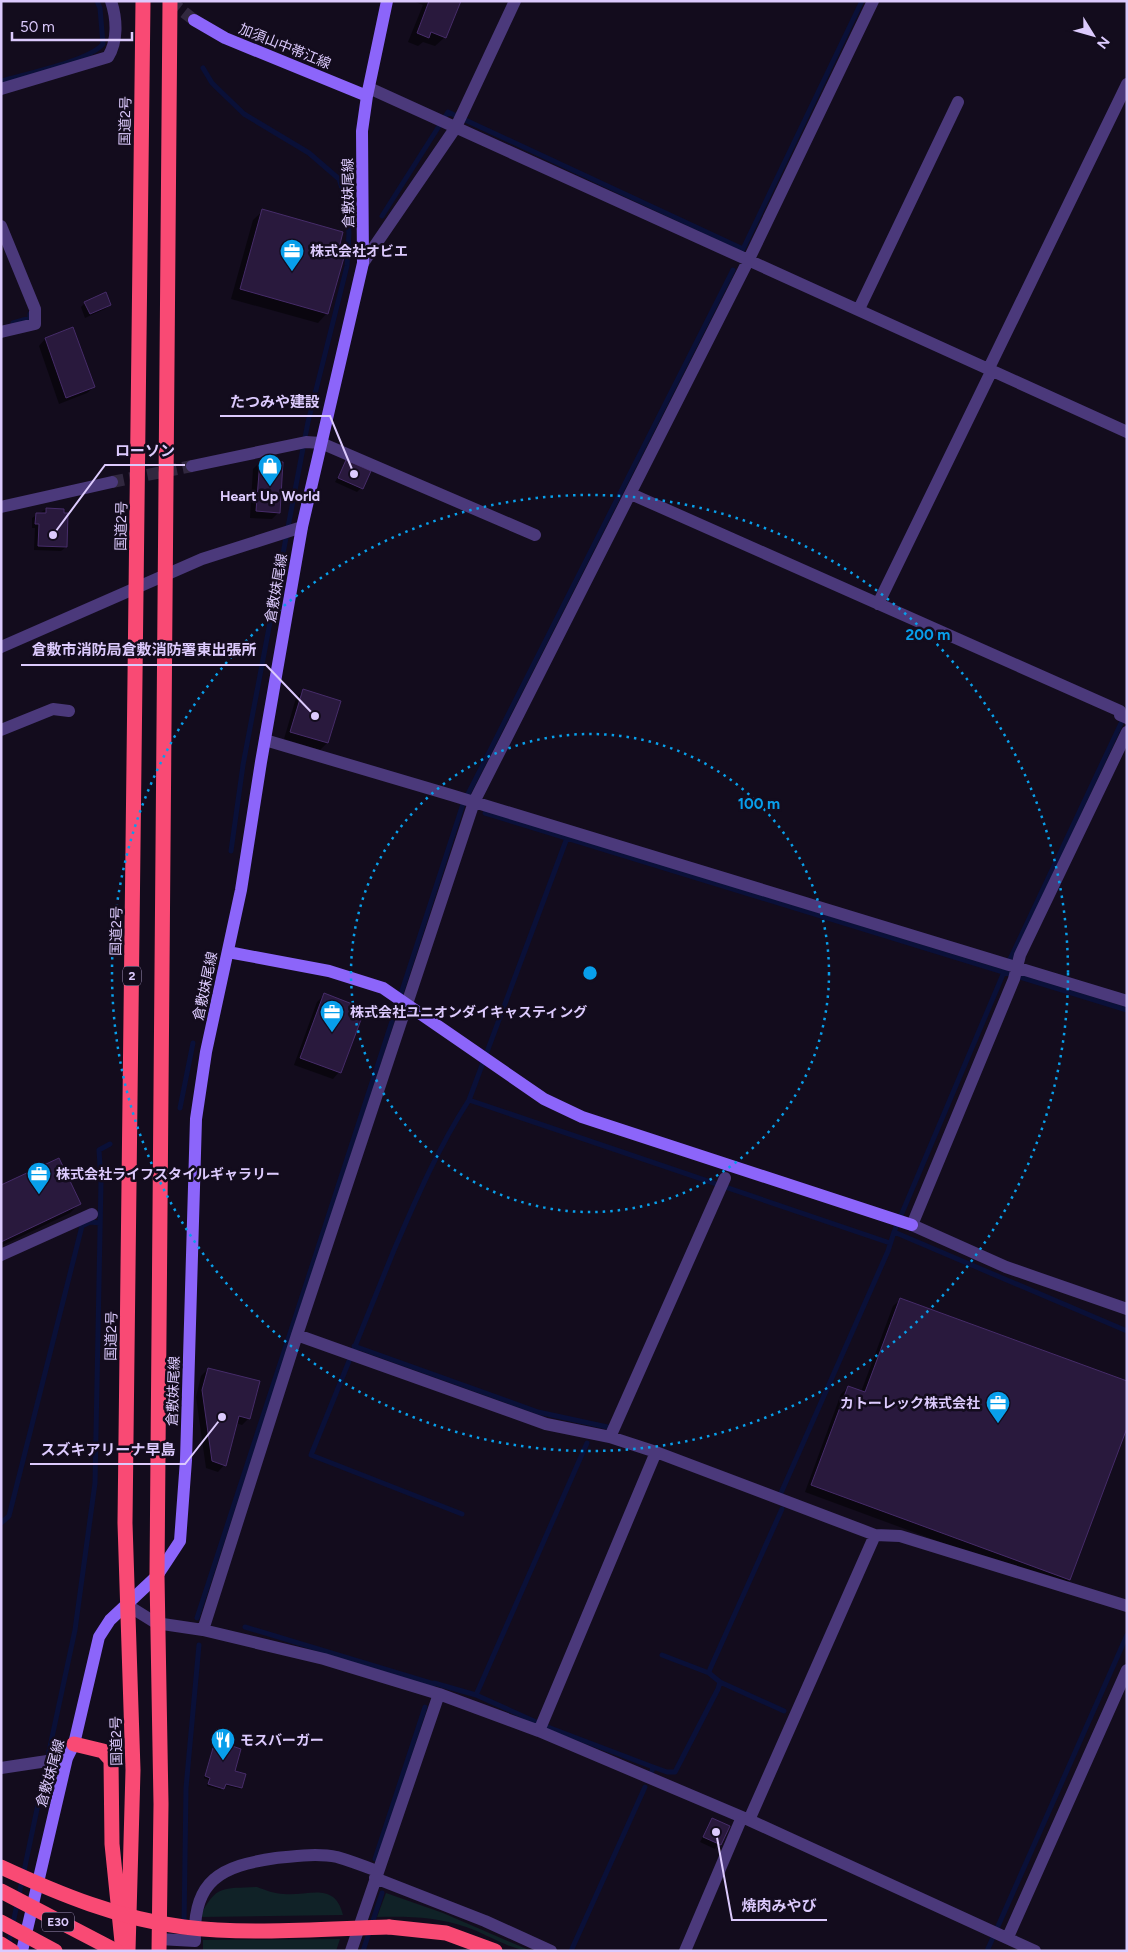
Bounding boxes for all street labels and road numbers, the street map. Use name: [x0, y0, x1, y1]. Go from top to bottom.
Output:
street label: 加須山中帯江線: [236, 20, 333, 73]
street label: 国道2号: [117, 96, 134, 146]
street label: 倉敷妹尾線: [339, 158, 358, 228]
street label: 国道2号: [113, 501, 130, 551]
street label: 倉敷妹尾線: [262, 552, 291, 624]
street label: 国道2号: [108, 906, 125, 956]
street label: 倉敷妹尾線: [190, 950, 221, 1022]
road number: 2: [123, 966, 141, 986]
street label: 国道2号: [103, 1311, 120, 1361]
street label: 倉敷妹尾線: [164, 1356, 183, 1426]
street label: 国道2号: [108, 1716, 125, 1766]
street label: 倉敷妹尾線: [33, 1737, 68, 1809]
road number: E30: [42, 1912, 74, 1931]

